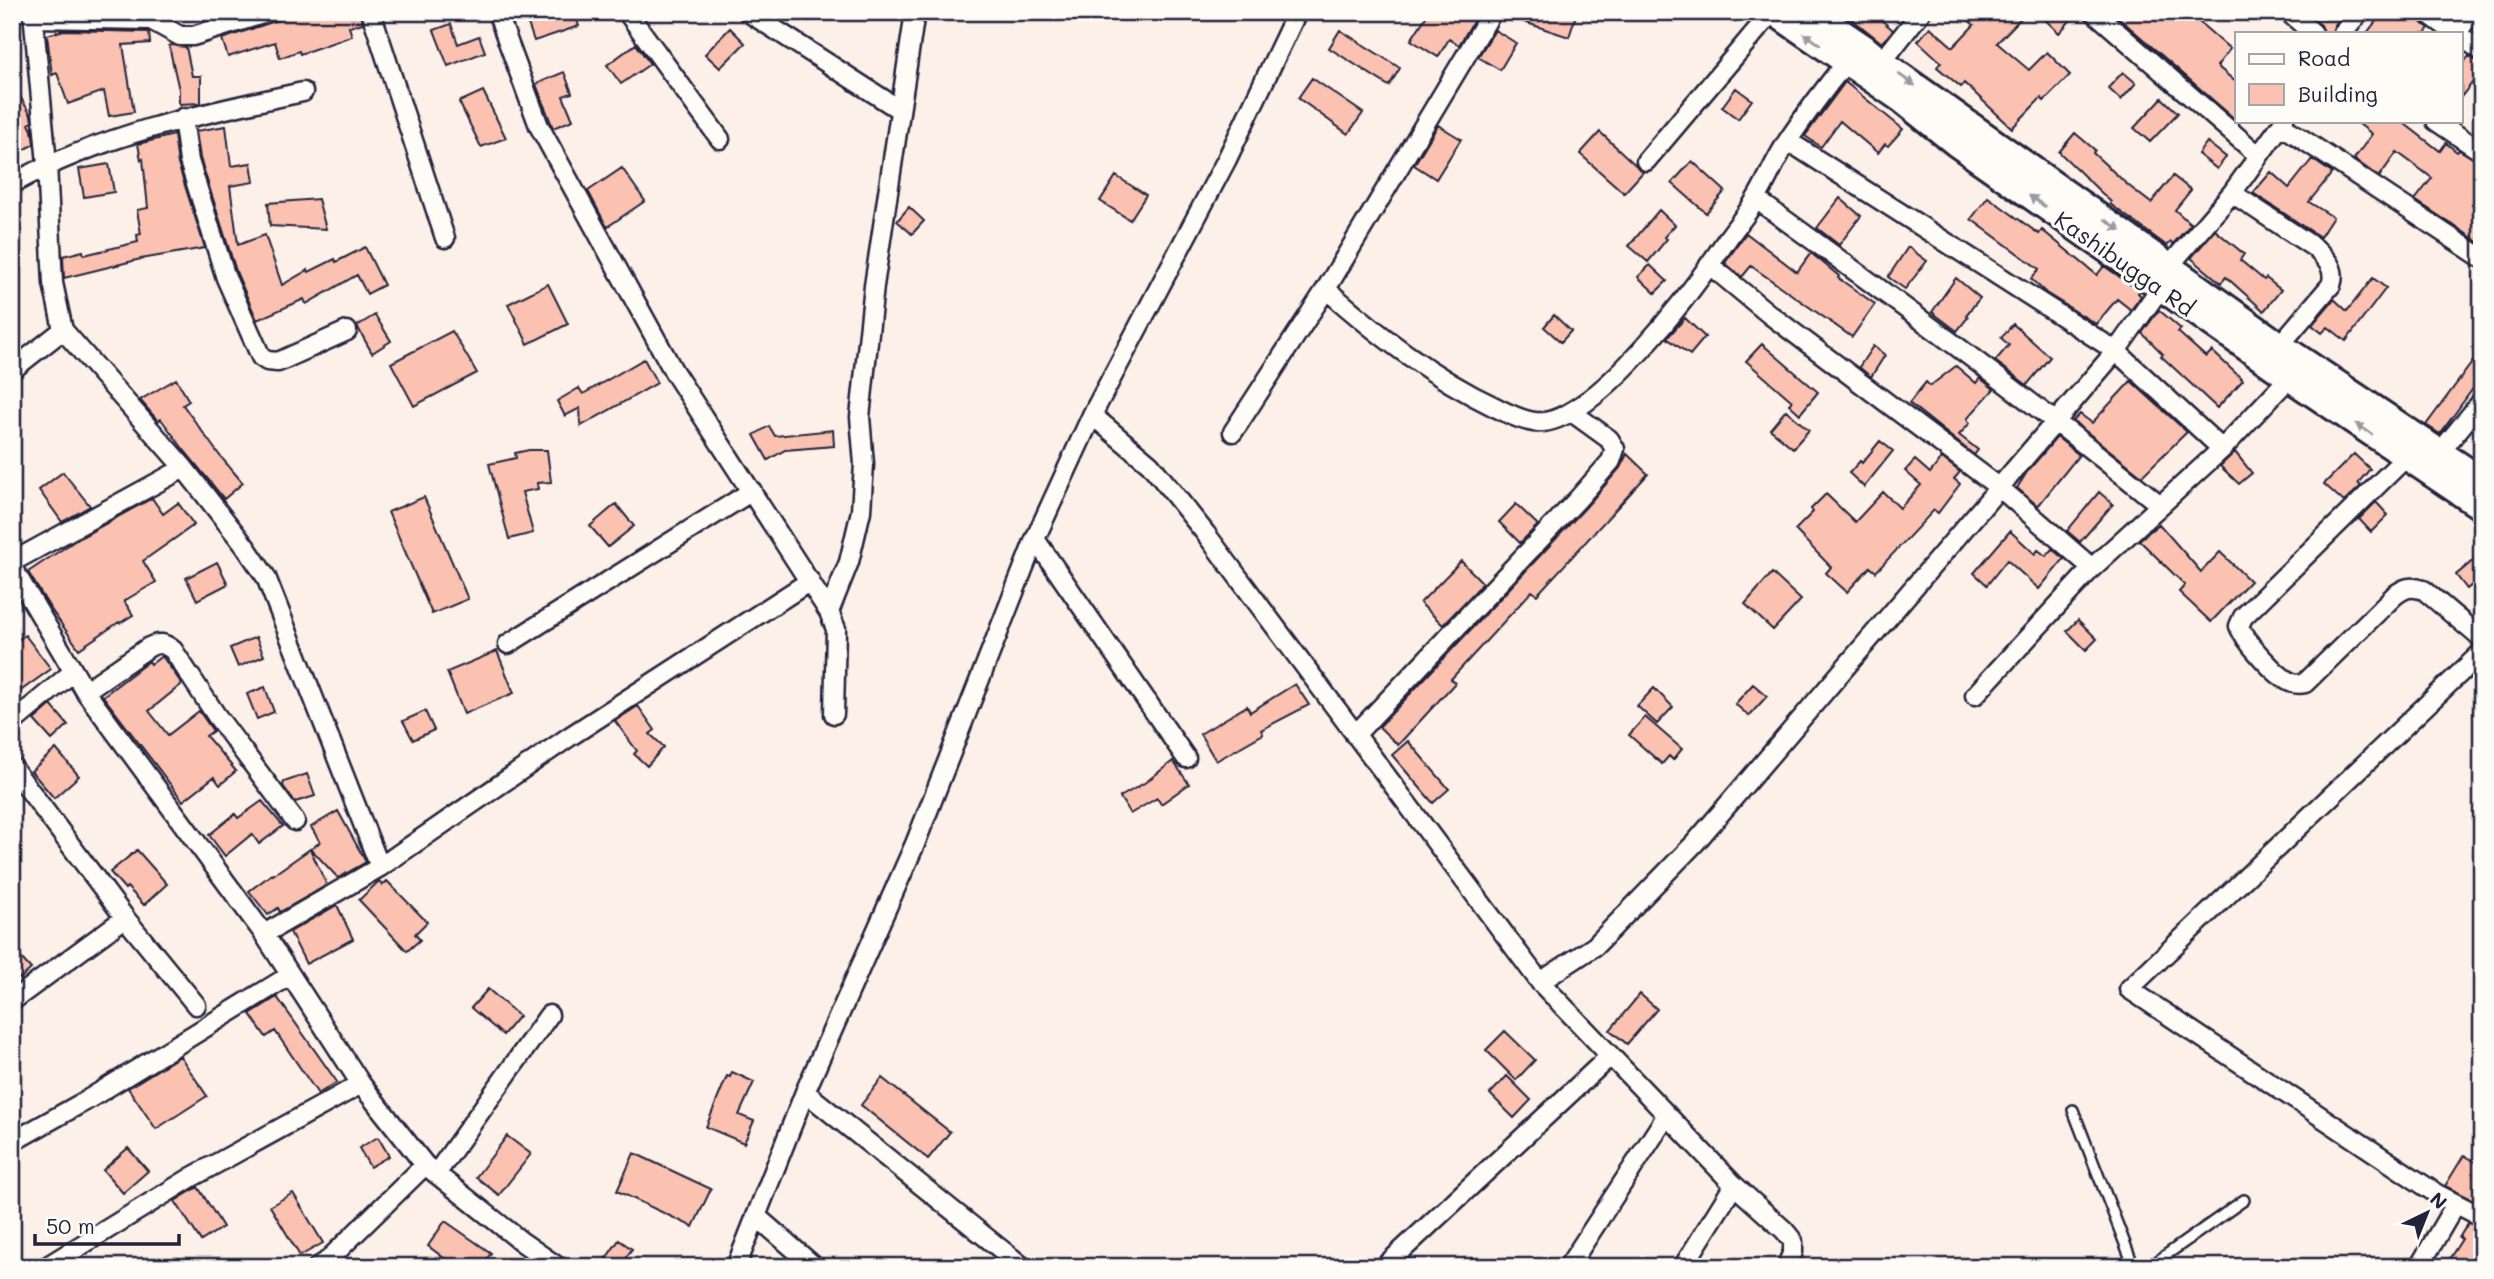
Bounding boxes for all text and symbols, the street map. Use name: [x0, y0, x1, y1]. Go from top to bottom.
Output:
one-way arrow: [1803, 32, 1821, 46]
legend: [2235, 32, 2462, 122]
text: Road: [2298, 44, 2350, 71]
one-way arrow: [1898, 73, 1916, 87]
text: Building: [2298, 80, 2378, 107]
one-way arrow: [2028, 194, 2046, 208]
street label: Kashibugga Rd: [2049, 204, 2201, 322]
one-way arrow: [2104, 218, 2122, 232]
one-way arrow: [2355, 422, 2373, 436]
north arrow: [2392, 1178, 2462, 1248]
text: N: [2425, 1186, 2453, 1214]
scale bar: [35, 1202, 178, 1246]
text: 50 m: [46, 1212, 95, 1239]

